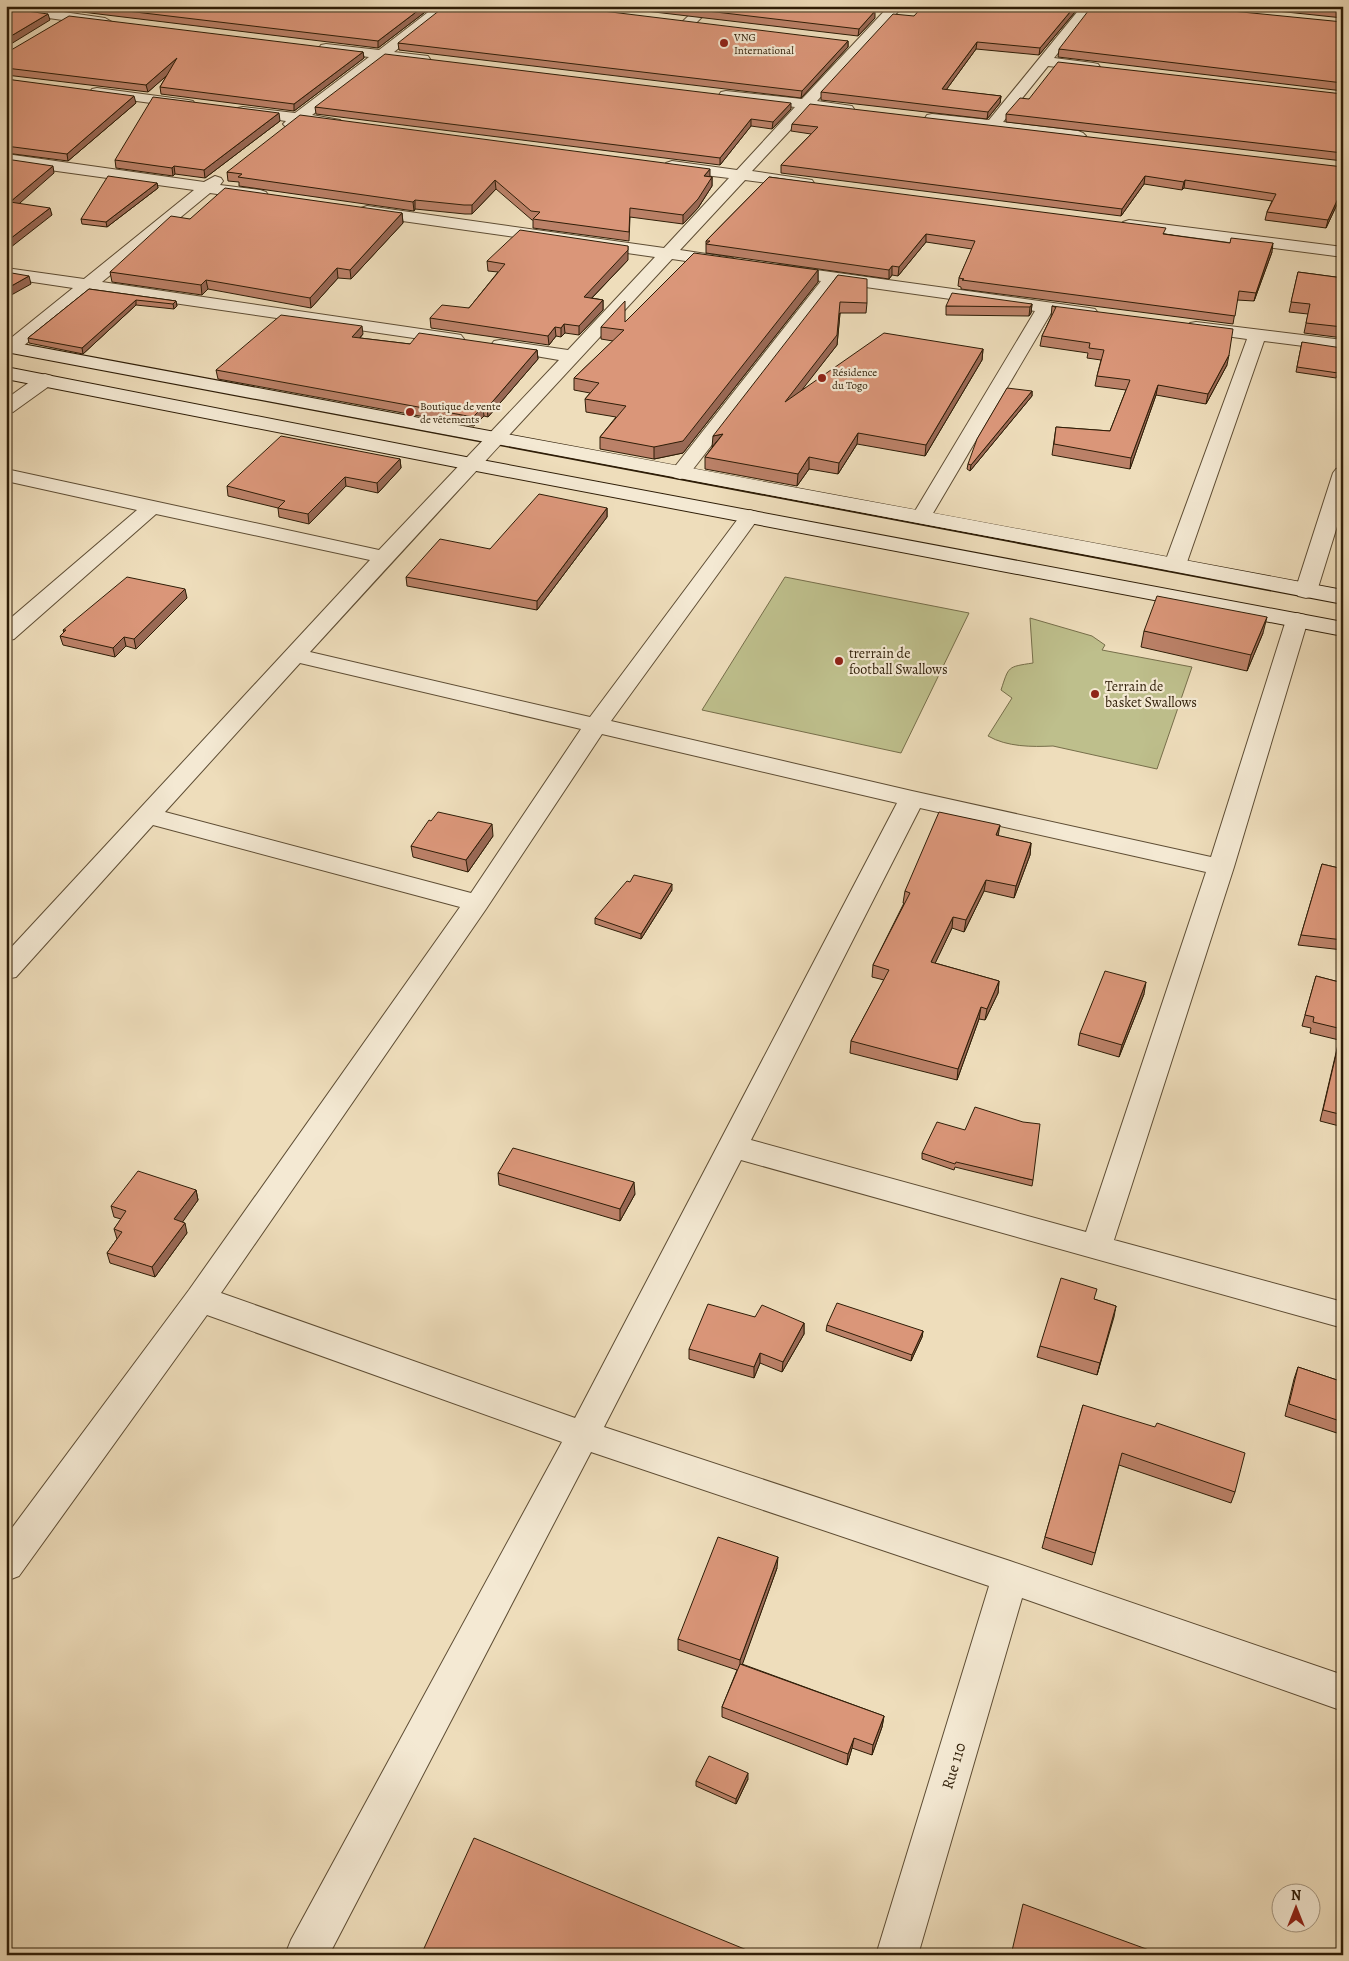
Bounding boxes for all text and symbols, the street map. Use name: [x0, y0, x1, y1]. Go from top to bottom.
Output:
place label: VNG International: [733, 30, 794, 58]
marker: VNG International: [718, 37, 730, 49]
place label: Résidence du Togo: [832, 365, 877, 393]
marker: Résidence du Togo: [816, 372, 828, 384]
place label: Boutique de vente de vêtements: [420, 399, 501, 427]
marker: Boutique de vente de vêtements: [404, 406, 416, 418]
place label: trerrain de football Swallows: [849, 644, 948, 679]
marker: trerrain de football Swallows: [833, 655, 845, 667]
place label: Terrain de basket Swallows: [1105, 677, 1197, 712]
marker: Terrain de basket Swallows: [1089, 688, 1101, 700]
street label: Rue 110: [936, 1740, 972, 1792]
north arrow: [1272, 1884, 1322, 1934]
text: N: [1291, 1886, 1301, 1905]

